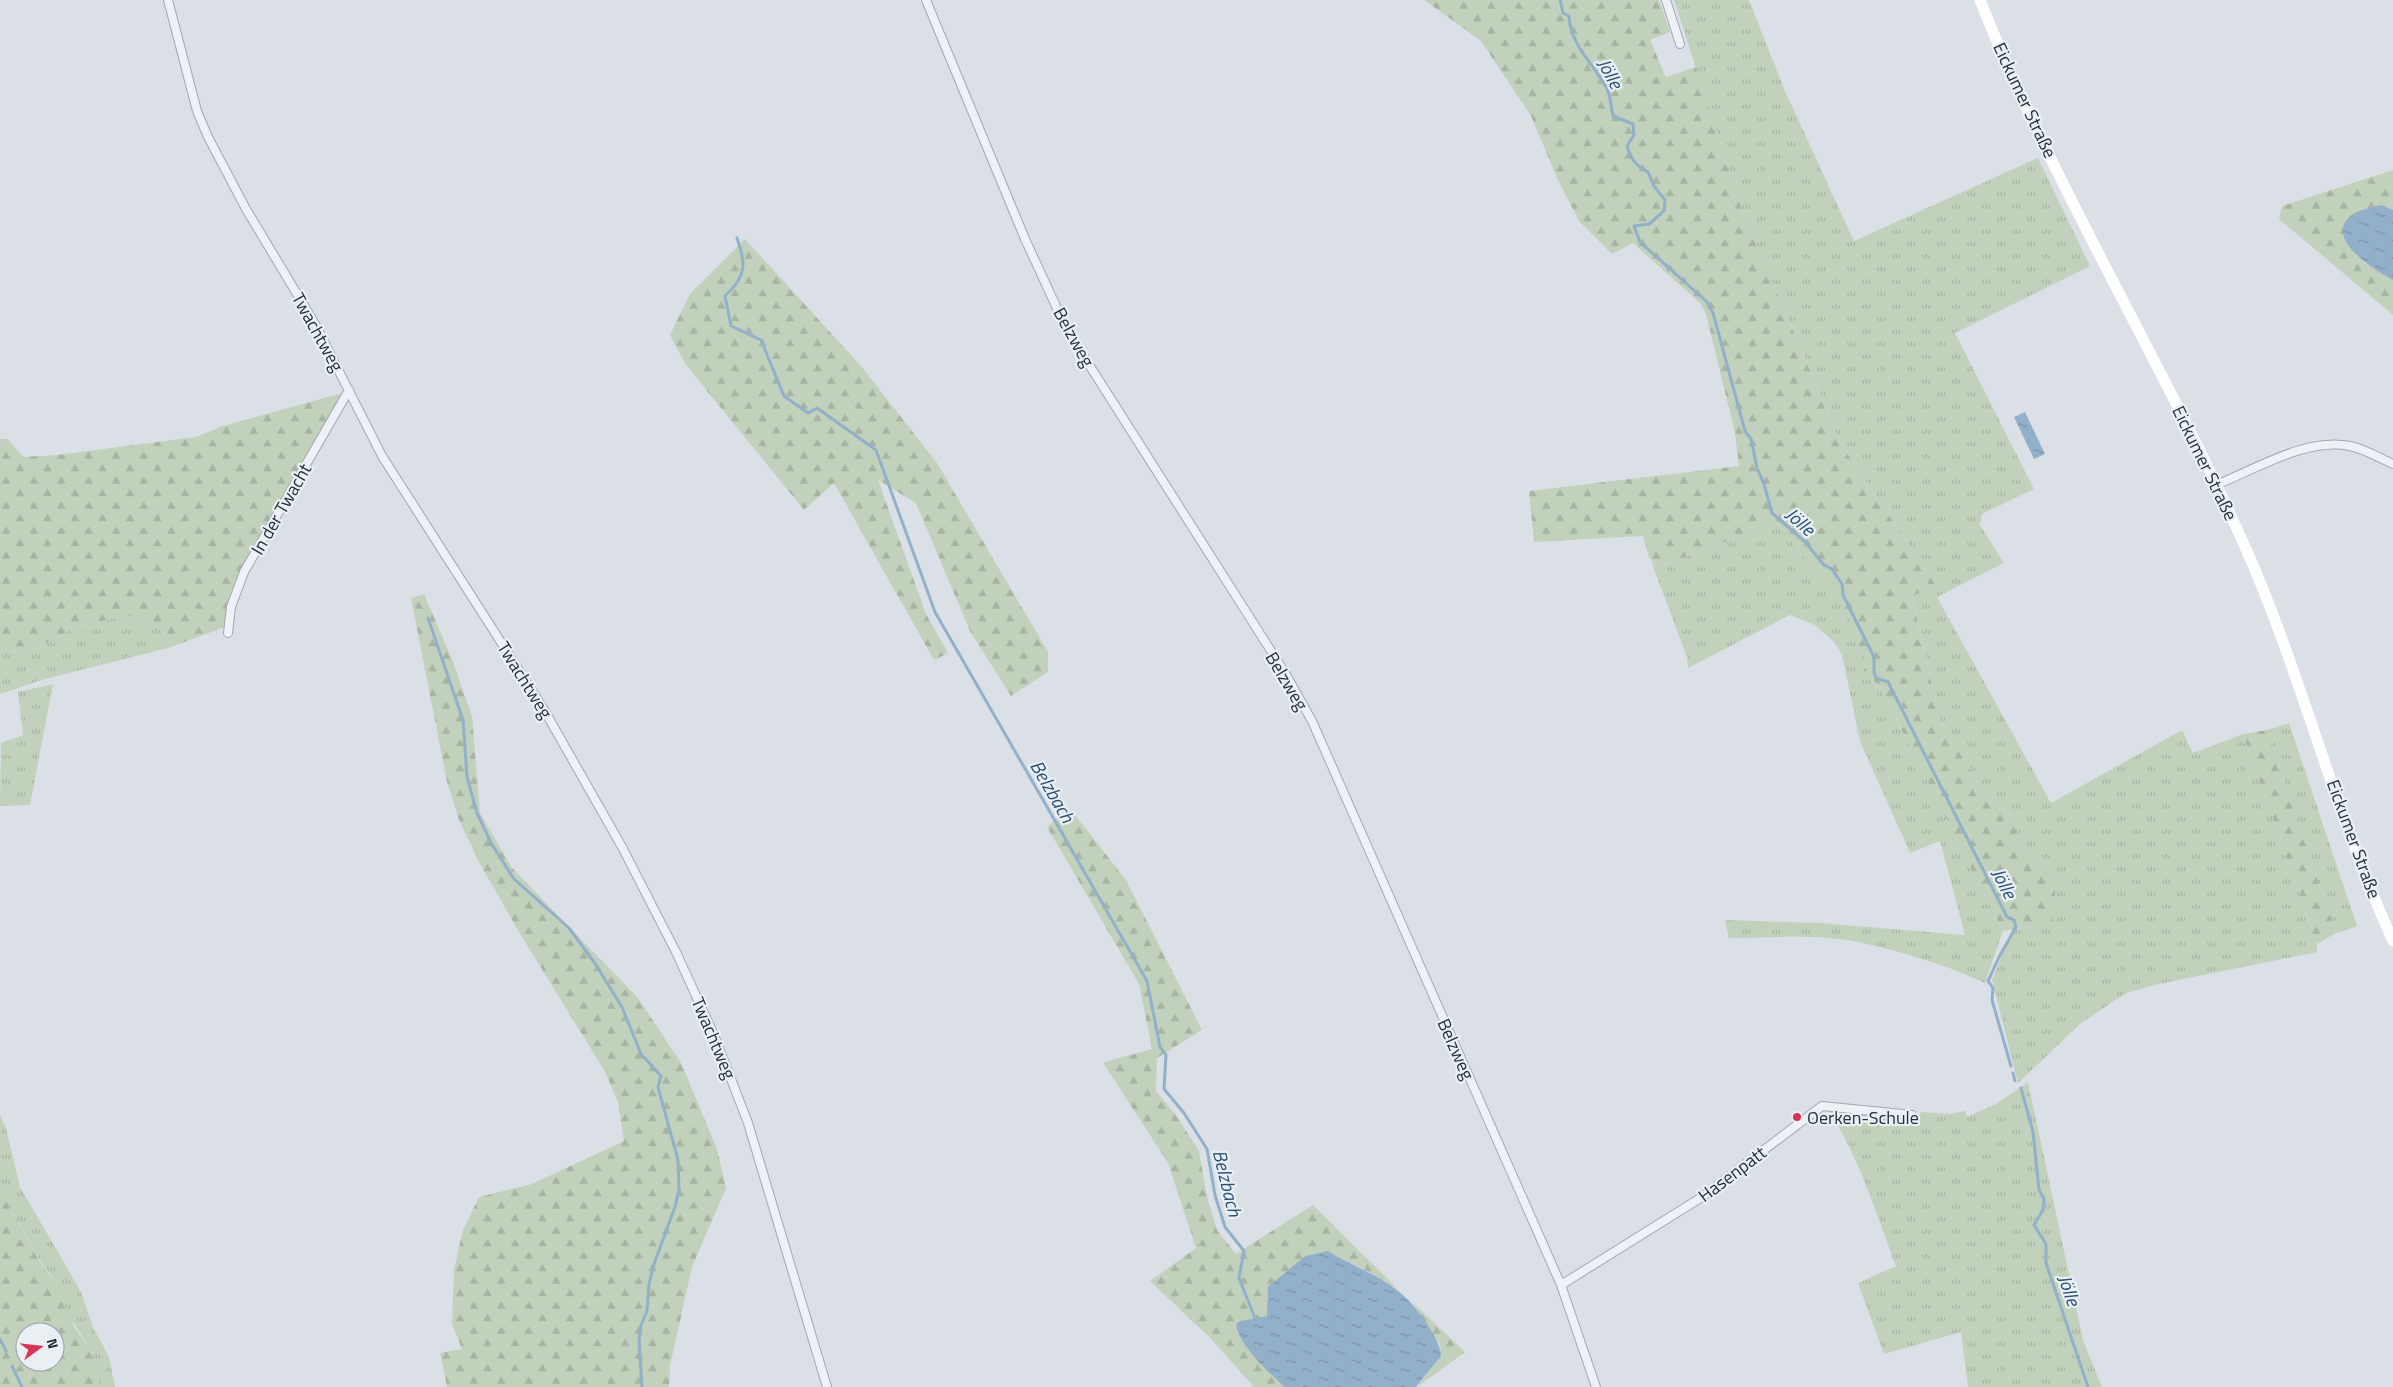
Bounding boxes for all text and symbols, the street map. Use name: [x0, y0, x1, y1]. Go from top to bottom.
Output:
street label: Eickumer Straße: [1986, 38, 2064, 162]
water label: Jölle: [1591, 52, 1632, 95]
street label: Twachtweg: [285, 288, 351, 376]
street label: Belzweg: [1047, 302, 1101, 372]
street label: Eickumer Straße: [2166, 401, 2244, 525]
street label: In der Twacht: [244, 458, 318, 560]
water label: Jölle: [1780, 500, 1823, 543]
street label: Twachtweg: [491, 636, 559, 724]
street label: Belzweg: [1259, 646, 1315, 716]
water label: Belzbach: [1023, 754, 1083, 828]
street label: Eickumer Straße: [2320, 776, 2388, 902]
water label: Jölle: [1985, 862, 2026, 905]
street label: Twachtweg: [685, 993, 743, 1083]
street label: Belzweg: [1431, 1014, 1481, 1084]
place label: Oerken-Schule: [1807, 1104, 1919, 1131]
marker: Oerken-Schule: [1791, 1111, 1803, 1123]
street label: Hasenpatt: [1692, 1139, 1772, 1209]
water label: Belzbach: [1206, 1147, 1250, 1220]
water label: Jölle: [2051, 1270, 2089, 1311]
north arrow: [15, 1322, 65, 1372]
text: N: [42, 1336, 64, 1351]

